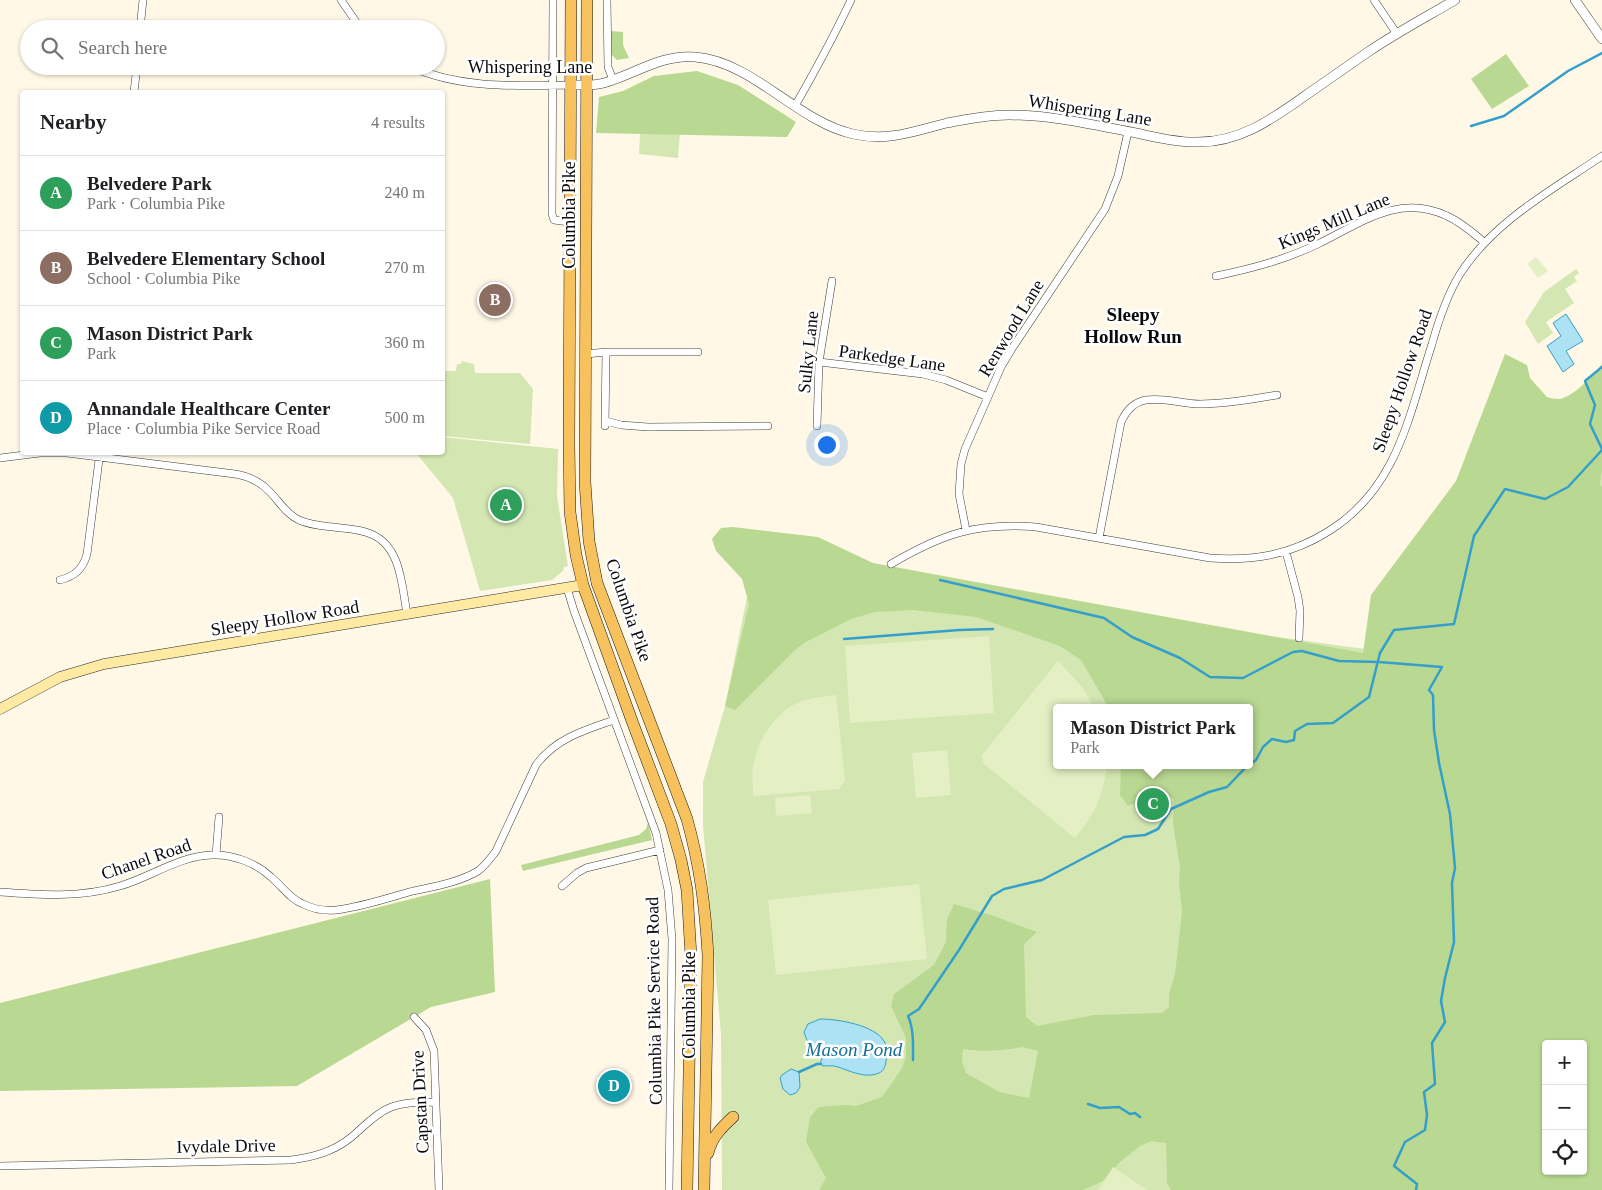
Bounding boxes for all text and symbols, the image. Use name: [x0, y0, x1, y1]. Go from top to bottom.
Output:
search box: [20, 20, 445, 75]
icon: search: [38, 34, 66, 62]
text: Search here: [78, 37, 167, 58]
street label: Whispering Lane: [468, 57, 592, 77]
street label: Whispering Lane: [1027, 90, 1153, 130]
text: Nearby: [40, 110, 107, 134]
text: 4 results: [371, 114, 425, 131]
street label: Columbia Pike: [559, 161, 579, 269]
text: Belvedere Park: [87, 173, 212, 194]
text: A: [50, 184, 62, 201]
text: 240 m: [385, 184, 425, 201]
street label: Kings Mill Lane: [1275, 189, 1393, 253]
text: Park · Columbia Pike: [87, 195, 225, 212]
text: Belvedere Elementary School: [87, 248, 325, 269]
text: B: [51, 259, 61, 276]
text: 270 m: [385, 259, 425, 276]
text: School · Columbia Pike: [87, 270, 240, 287]
street label: Renwood Lane: [974, 276, 1048, 380]
pin: B: [479, 281, 511, 319]
district label: Sleepy Hollow Run: [1084, 304, 1182, 347]
street label: Sleepy Hollow Road: [1368, 307, 1436, 455]
street label: Sulky Lane: [794, 310, 822, 394]
text: Mason District Park: [87, 323, 253, 344]
text: C: [50, 334, 62, 351]
text: 360 m: [385, 334, 425, 351]
street label: Parkedge Lane: [837, 341, 947, 375]
text: Park: [87, 345, 116, 362]
text: Annandale Healthcare Center: [87, 398, 330, 419]
text: D: [50, 409, 62, 426]
text: 500 m: [385, 409, 425, 426]
text: Place · Columbia Pike Service Road: [87, 420, 320, 437]
your location: [814, 432, 840, 458]
pin: A: [490, 486, 522, 524]
street label: Columbia Pike: [602, 556, 656, 664]
street label: Sleepy Hollow Road: [209, 596, 361, 640]
popup: [1053, 704, 1253, 769]
text: Mason District Park: [1070, 717, 1236, 738]
text: Park: [1070, 739, 1099, 756]
pin: C: [1137, 785, 1169, 823]
street label: Chanel Road: [99, 834, 193, 884]
street label: Columbia Pike Service Road: [642, 897, 666, 1105]
street label: Columbia Pike: [679, 951, 699, 1059]
water label: Mason Pond: [805, 1039, 903, 1060]
map controls: [1542, 1040, 1587, 1175]
button: +: [1542, 1040, 1587, 1085]
street label: Capstan Drive: [407, 1050, 433, 1154]
pin: D: [598, 1067, 630, 1105]
button: −: [1542, 1085, 1587, 1130]
button: locate: [1542, 1130, 1587, 1175]
street label: Ivydale Drive: [176, 1135, 276, 1157]

